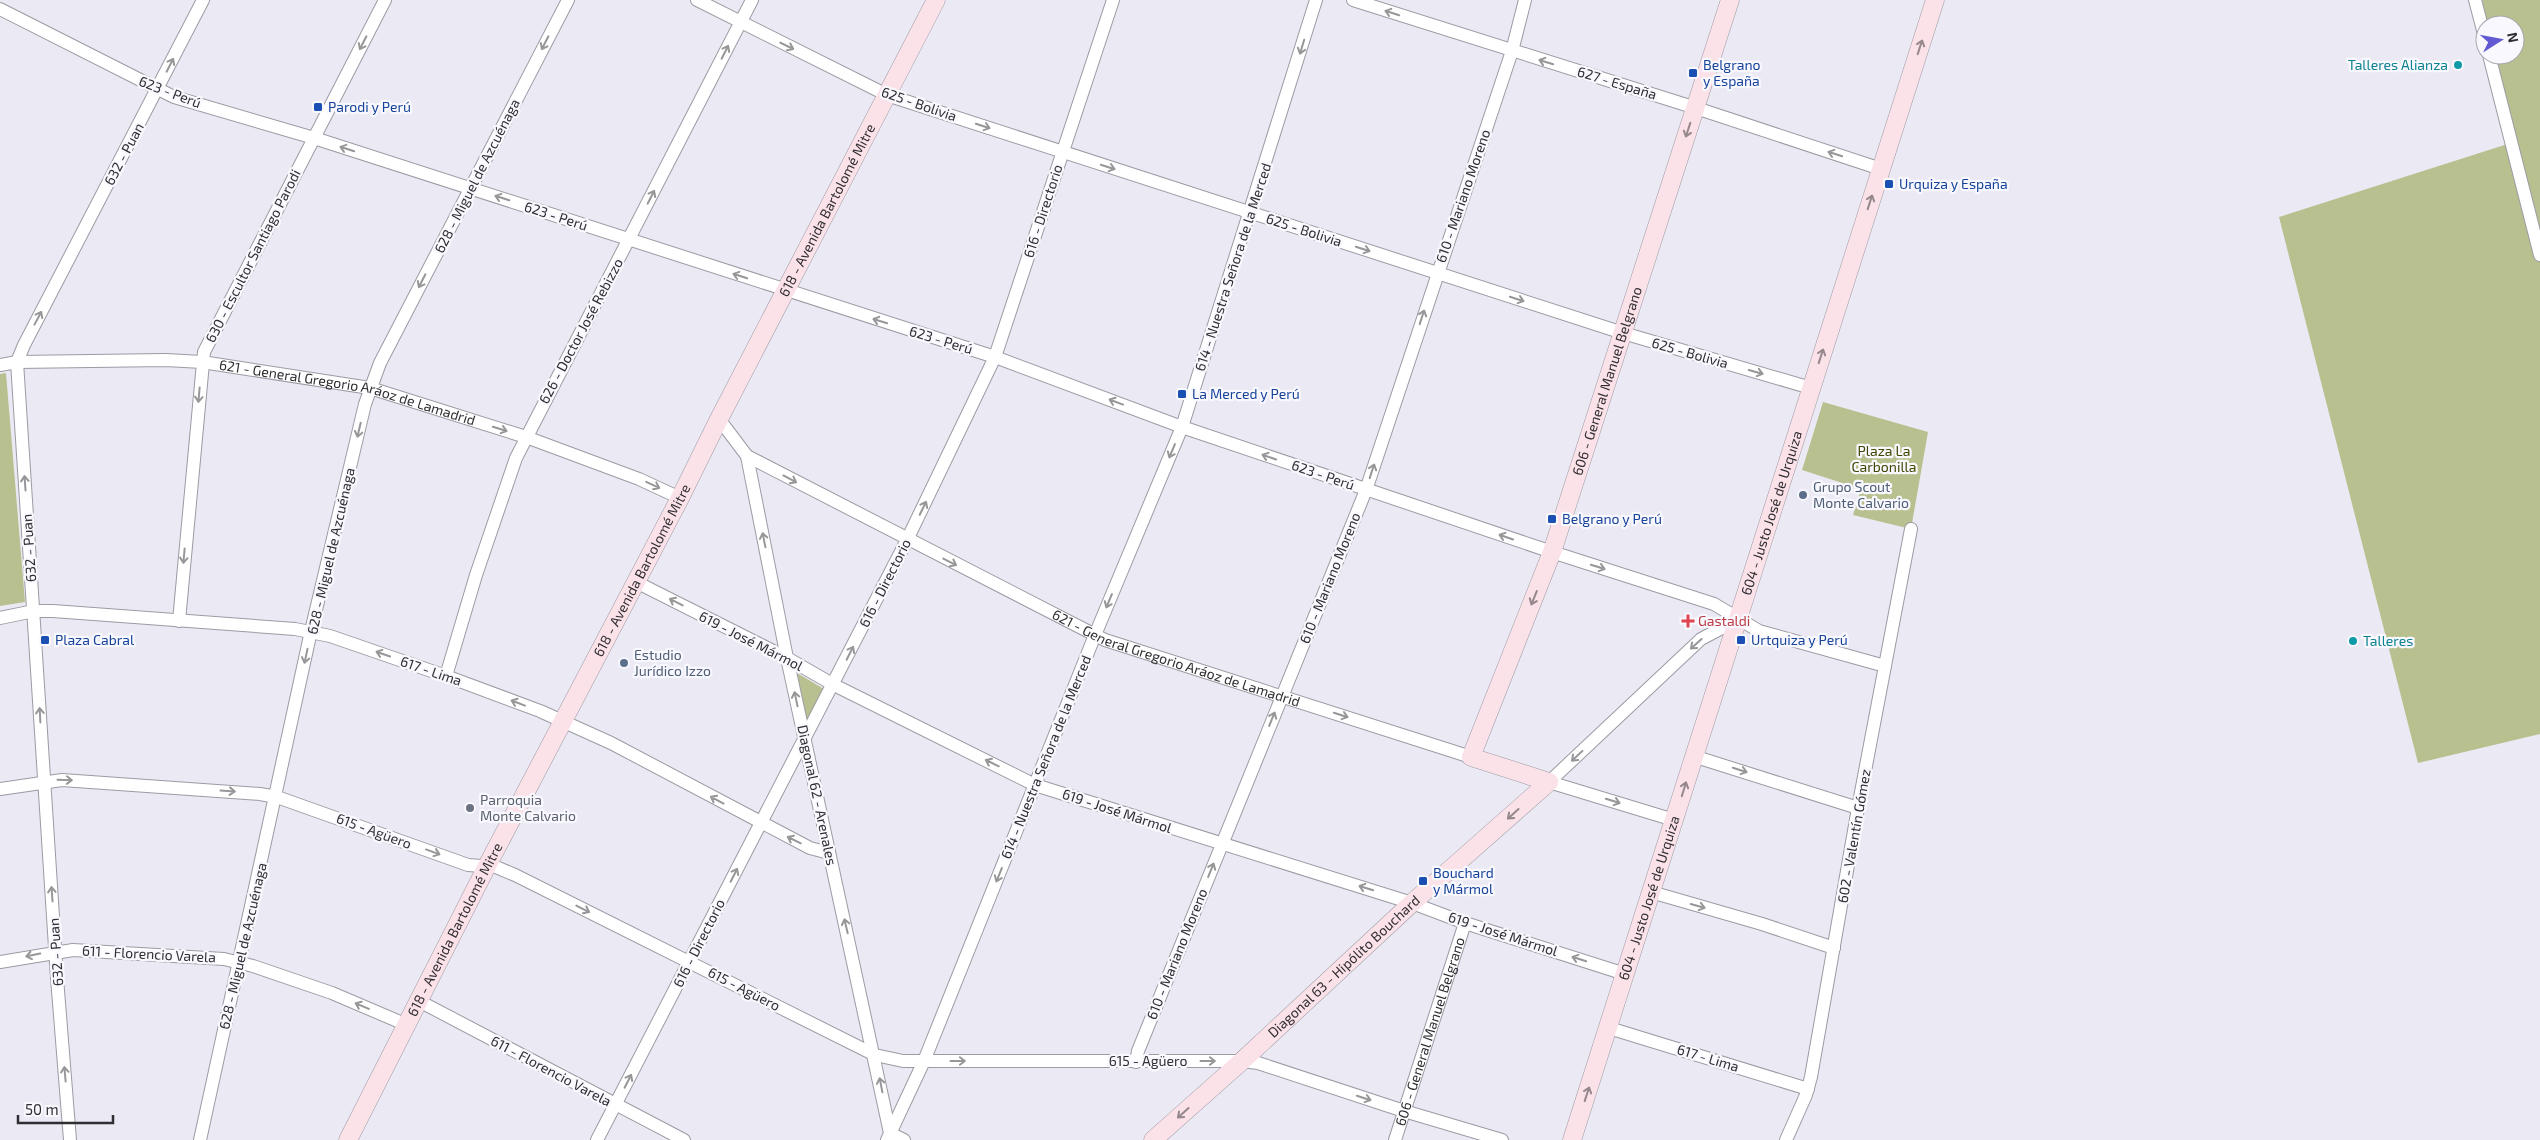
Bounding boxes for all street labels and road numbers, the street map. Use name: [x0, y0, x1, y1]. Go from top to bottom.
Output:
street label: 627 - España: [1575, 62, 1659, 103]
street label: 623 - Perú: [137, 72, 204, 111]
street label: 625 - Bolivia: [879, 83, 959, 124]
street label: 628 - Miguel de Azcuénaga: [430, 96, 523, 256]
street label: 632 - Puan: [100, 120, 147, 188]
street label: 618 - Avenida Bartolomé Mitre: [775, 121, 878, 299]
street label: 610 - Mariano Moreno: [1432, 127, 1493, 265]
street label: 614 - Nuestra Señora de la Merced: [1191, 161, 1274, 373]
street label: 616 - Directorio: [1019, 162, 1066, 260]
street label: 630 - Escultor Santiago Parodi: [201, 166, 304, 345]
street label: 623 - Perú: [522, 197, 590, 234]
street label: 625 - Bolivia: [1264, 209, 1344, 250]
street label: 626 - Doctor José Rebizzo: [535, 255, 626, 406]
street label: 606 - General Manuel Belgrano: [1568, 284, 1645, 477]
street label: 623 - Perú: [907, 322, 975, 357]
street label: 625 - Bolivia: [1650, 333, 1730, 372]
street label: 621 - General Gregorio Aráoz de Lamadrid: [218, 356, 478, 429]
street label: 604 - Justo José de Urquiza: [1737, 429, 1805, 597]
street label: 623 - Perú: [1289, 456, 1357, 493]
street label: 628 - Miguel de Azcuénaga: [303, 466, 358, 636]
street label: 618 - Avenida Bartolomé Mitre: [589, 481, 694, 659]
street label: 610 - Mariano Moreno: [1295, 510, 1364, 646]
street label: 632 - Puan: [18, 513, 39, 583]
street label: 616 - Directorio: [855, 536, 914, 630]
street label: 621 - General Gregorio Aráoz de Lamadrid: [1050, 605, 1302, 710]
street label: 619 - José Mármol: [696, 607, 807, 674]
street label: 617 - Lima: [398, 652, 464, 689]
street label: 614 - Nuestra Señora de la Merced: [997, 653, 1094, 861]
street label: Diagonal 62 - Arenales: [794, 723, 841, 867]
street label: 602 - Valentín Gómez: [1833, 768, 1874, 904]
street label: 619 - José Mármol: [1060, 785, 1175, 837]
street label: 615 - Agüero: [334, 809, 414, 852]
street label: 604 - Justo José de Urquiza: [1614, 813, 1683, 982]
street label: 618 - Avenida Bartolomé Mitre: [403, 840, 506, 1019]
street label: 628 - Miguel de Azcuénaga: [215, 861, 270, 1031]
street label: 610 - Mariano Moreno: [1142, 886, 1211, 1022]
street label: Diagonal 63 - Hipólito Bouchard: [1264, 891, 1423, 1041]
street label: 616 - Directorio: [669, 896, 728, 990]
street label: 619 - José Mármol: [1446, 908, 1561, 960]
street label: 632 - Puan: [45, 917, 66, 987]
street label: 606 - General Manuel Belgrano: [1391, 935, 1468, 1128]
street label: 611 - Florencio Varela: [82, 942, 216, 965]
street label: 615 - Agüero: [705, 963, 783, 1014]
street label: 611 - Florencio Varela: [488, 1032, 614, 1110]
street label: 617 - Lima: [1675, 1040, 1741, 1075]
street label: 615 - Agüero: [1109, 1052, 1187, 1069]

